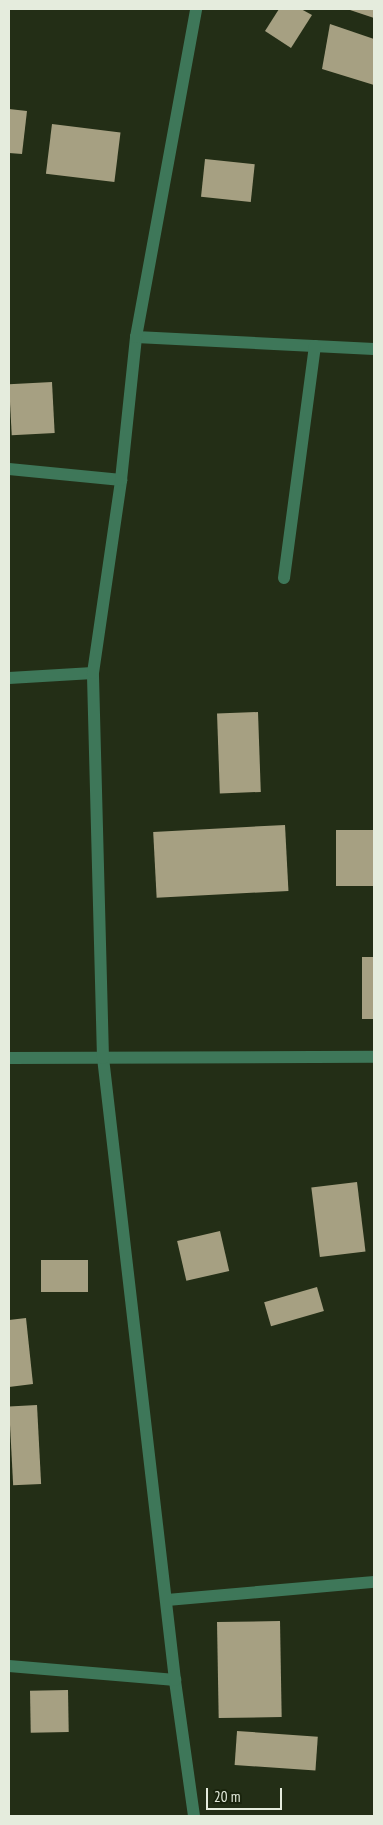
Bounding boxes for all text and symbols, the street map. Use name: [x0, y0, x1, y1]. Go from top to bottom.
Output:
scale bar: [208, 1778, 284, 1810]
text: 20 m: [214, 1787, 240, 1806]

